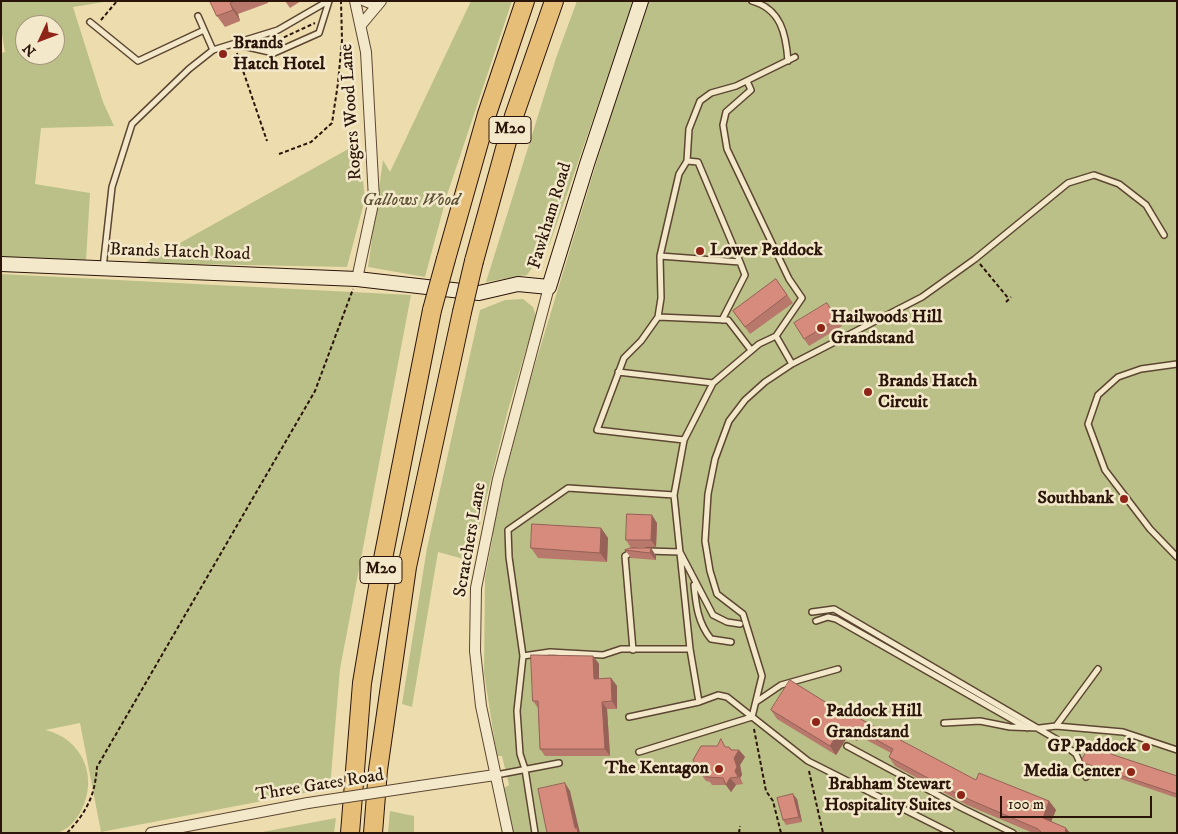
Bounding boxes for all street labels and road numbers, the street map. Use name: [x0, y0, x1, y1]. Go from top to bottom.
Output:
street label: Rogers Wood Lane: [336, 43, 368, 181]
road number: M20: [489, 116, 531, 144]
street label: Fawkham Road: [525, 160, 577, 272]
street label: Brands Hatch Road: [109, 240, 251, 266]
street label: Scratchers Lane: [450, 481, 492, 599]
road number: M20: [360, 556, 402, 584]
street label: Three Gates Road: [255, 765, 385, 807]

